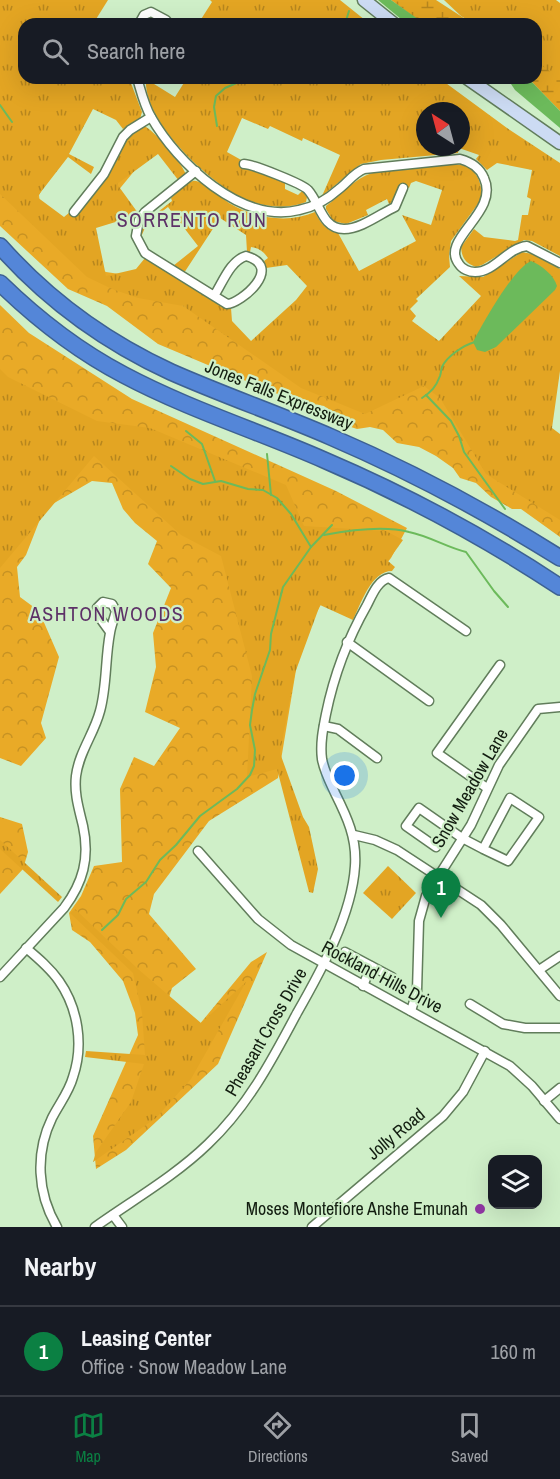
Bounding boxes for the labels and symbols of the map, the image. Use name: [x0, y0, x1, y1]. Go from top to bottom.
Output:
north arrow: [416, 102, 470, 156]
district label: SORRENTO RUN: [117, 206, 267, 233]
street label: Jones Falls Expressway: [201, 353, 357, 436]
district label: ASHTON WOODS: [29, 600, 184, 627]
street label: Snow Meadow Lane: [425, 724, 514, 852]
your location: [330, 761, 359, 790]
pin: 1: [422, 868, 460, 918]
street label: Rockland Hills Drive: [317, 934, 447, 1019]
street label: Pheasant Cross Drive: [219, 963, 312, 1101]
street label: Jolly Road: [361, 1102, 430, 1165]
place label: Moses Montefiore Anshe Emunah: [246, 1196, 468, 1221]
marker: Moses Montefiore Anshe Emunah: [473, 1202, 487, 1216]

